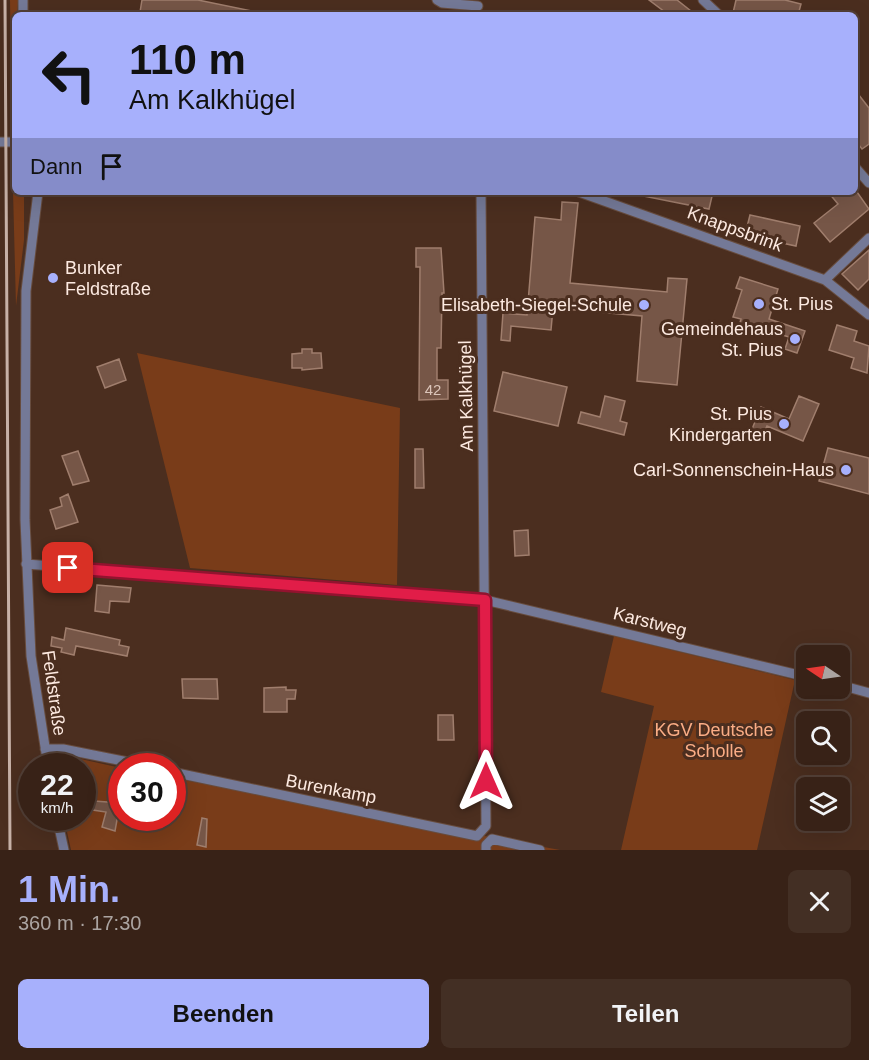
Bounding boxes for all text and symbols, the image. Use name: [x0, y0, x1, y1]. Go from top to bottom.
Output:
icon: left: [30, 36, 108, 114]
text: 110 m: [129, 36, 246, 83]
text: Am Kalkhügel: [129, 85, 296, 115]
icon: arrive: [95, 150, 128, 183]
text: Dann: [30, 154, 83, 179]
street label: Knappsbrink: [685, 202, 786, 256]
place label: Bunker Feldstraße: [65, 258, 151, 299]
marker: Bunker Feldstraße: [46, 271, 60, 285]
place label: St. Pius: [771, 294, 833, 314]
place label: Elisabeth-Siegel-Schule: [441, 295, 632, 315]
marker: St. Pius: [752, 297, 766, 311]
marker: Elisabeth-Siegel-Schule: [637, 298, 651, 312]
place label: Gemeindehaus St. Pius: [661, 319, 783, 360]
marker: Gemeindehaus St. Pius: [788, 332, 802, 346]
street label: Am Kalkhügel: [455, 340, 477, 452]
house number: 42: [425, 381, 441, 398]
place label: St. Pius Kindergarten: [669, 404, 772, 445]
marker: St. Pius Kindergarten: [777, 417, 791, 431]
place label: Carl-Sonnenschein-Haus: [633, 460, 834, 480]
marker: Carl-Sonnenschein-Haus: [839, 463, 853, 477]
pin: [42, 542, 93, 593]
icon: arrive: [51, 551, 84, 584]
street label: Karstweg: [611, 603, 689, 641]
north arrow: [796, 645, 850, 699]
map controls: [796, 645, 850, 831]
street label: Feldstraße: [38, 649, 70, 737]
button: search: [796, 711, 850, 765]
park label: KGV Deutsche Scholle: [654, 720, 774, 761]
position arrow: [454, 749, 518, 813]
speed limit sign: 30: [108, 753, 186, 831]
text: 22: [40, 768, 74, 801]
street label: Burenkamp: [284, 770, 378, 808]
button: layers: [796, 777, 850, 831]
text: km/h: [41, 799, 73, 816]
text: 1 Min.: [18, 869, 120, 910]
button: close: [788, 870, 851, 933]
text: 360 m · 17:30: [18, 912, 141, 934]
button: Beenden: [18, 979, 429, 1048]
button: Teilen: [441, 979, 851, 1048]

